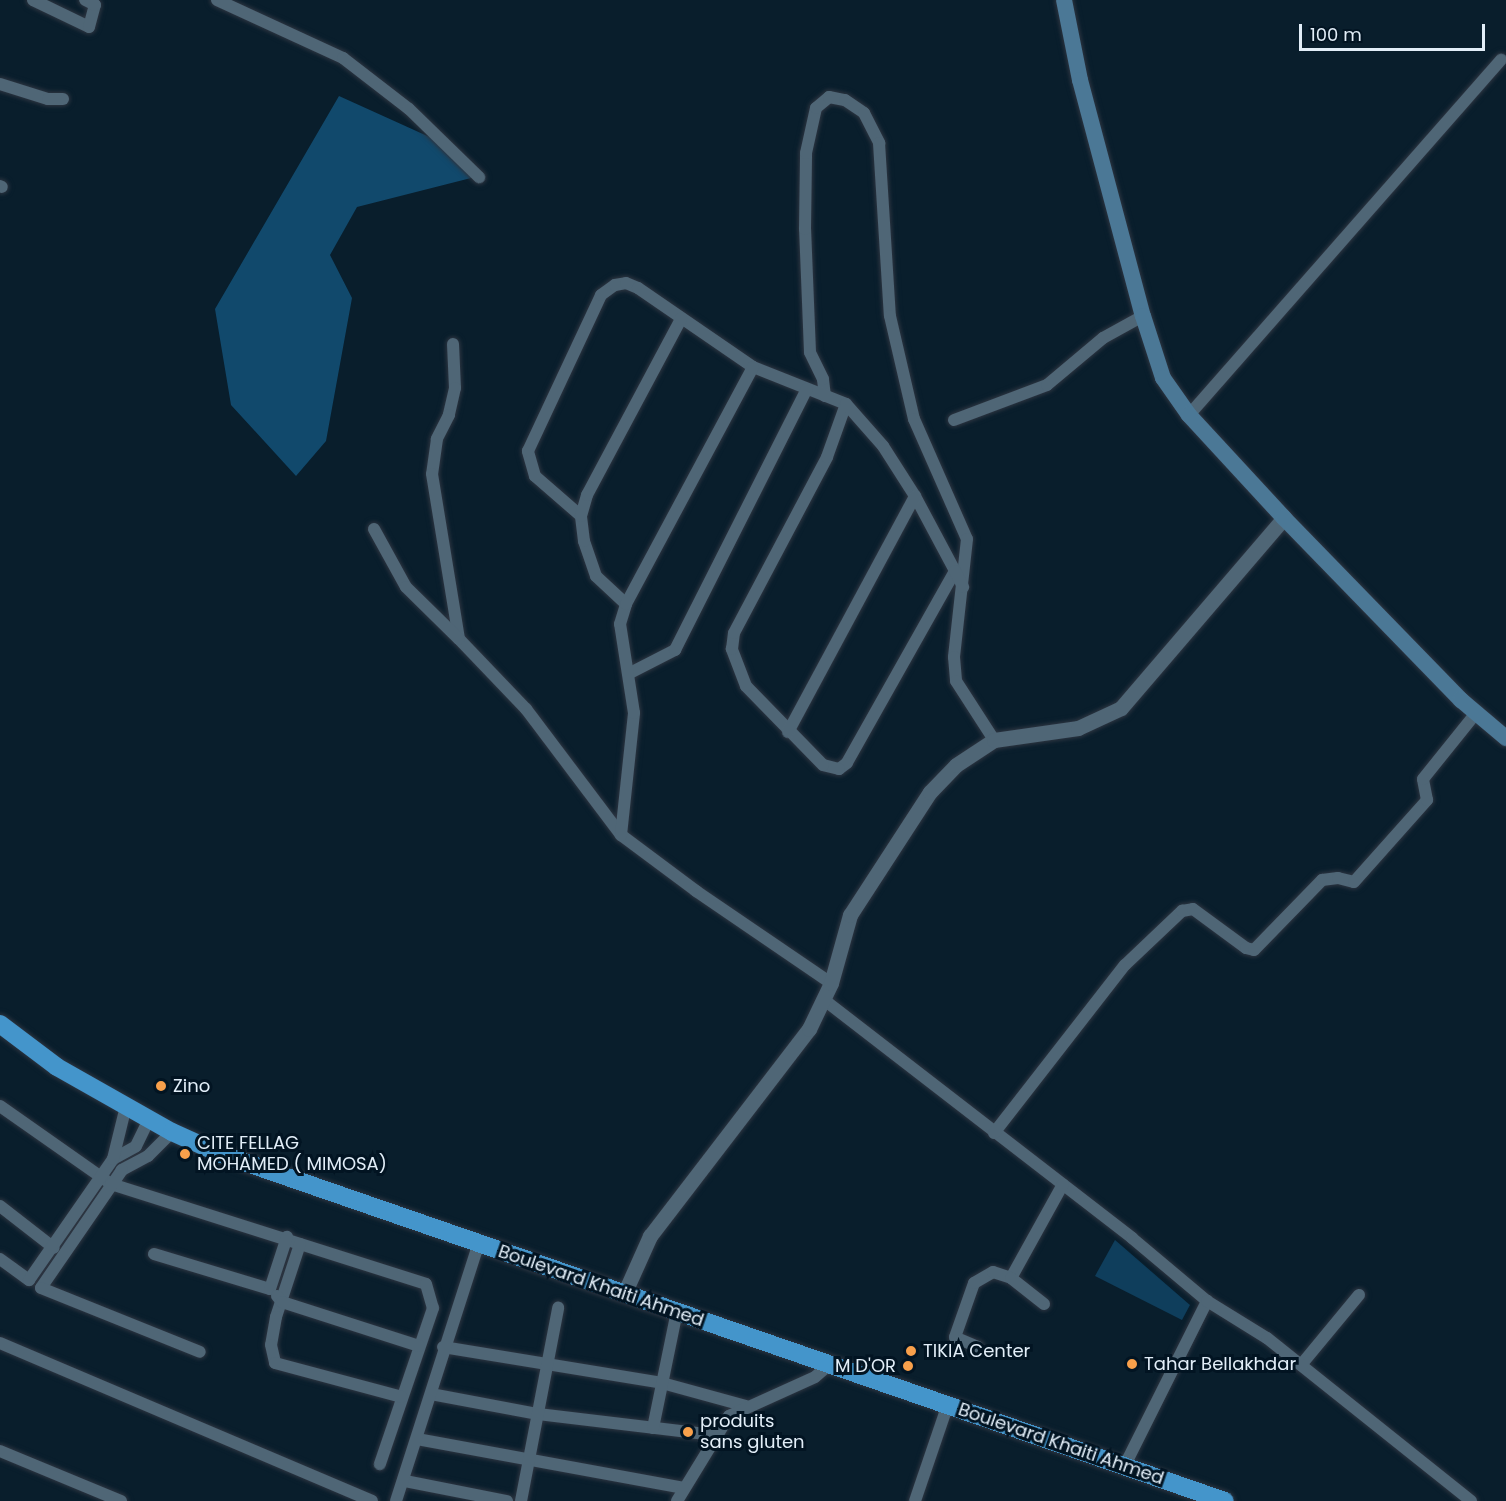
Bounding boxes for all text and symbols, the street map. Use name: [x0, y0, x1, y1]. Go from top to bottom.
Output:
scale bar: [1302, 12, 1488, 50]
text: 100 m: [1310, 22, 1362, 47]
place label: Zino: [173, 1075, 210, 1097]
marker: Zino: [154, 1079, 168, 1093]
place label: CITE FELLAG MOHAMED ( MIMOSA): [197, 1133, 387, 1176]
marker: CITE FELLAG MOHAMED ( MIMOSA): [178, 1147, 192, 1161]
street label: Boulevard Khaiti Ahmed: [495, 1241, 707, 1331]
place label: TIKIA Center: [923, 1340, 1030, 1362]
marker: TIKIA Center: [904, 1344, 918, 1358]
place label: Tahar Bellakhdar: [1144, 1353, 1296, 1375]
place label: M D'OR: [835, 1355, 896, 1377]
marker: Tahar Bellakhdar: [1125, 1357, 1139, 1371]
marker: M D'OR: [901, 1359, 915, 1373]
street label: Boulevard Khaiti Ahmed: [955, 1399, 1167, 1489]
place label: produits sans gluten: [700, 1411, 805, 1454]
marker: produits sans gluten: [681, 1425, 695, 1439]

